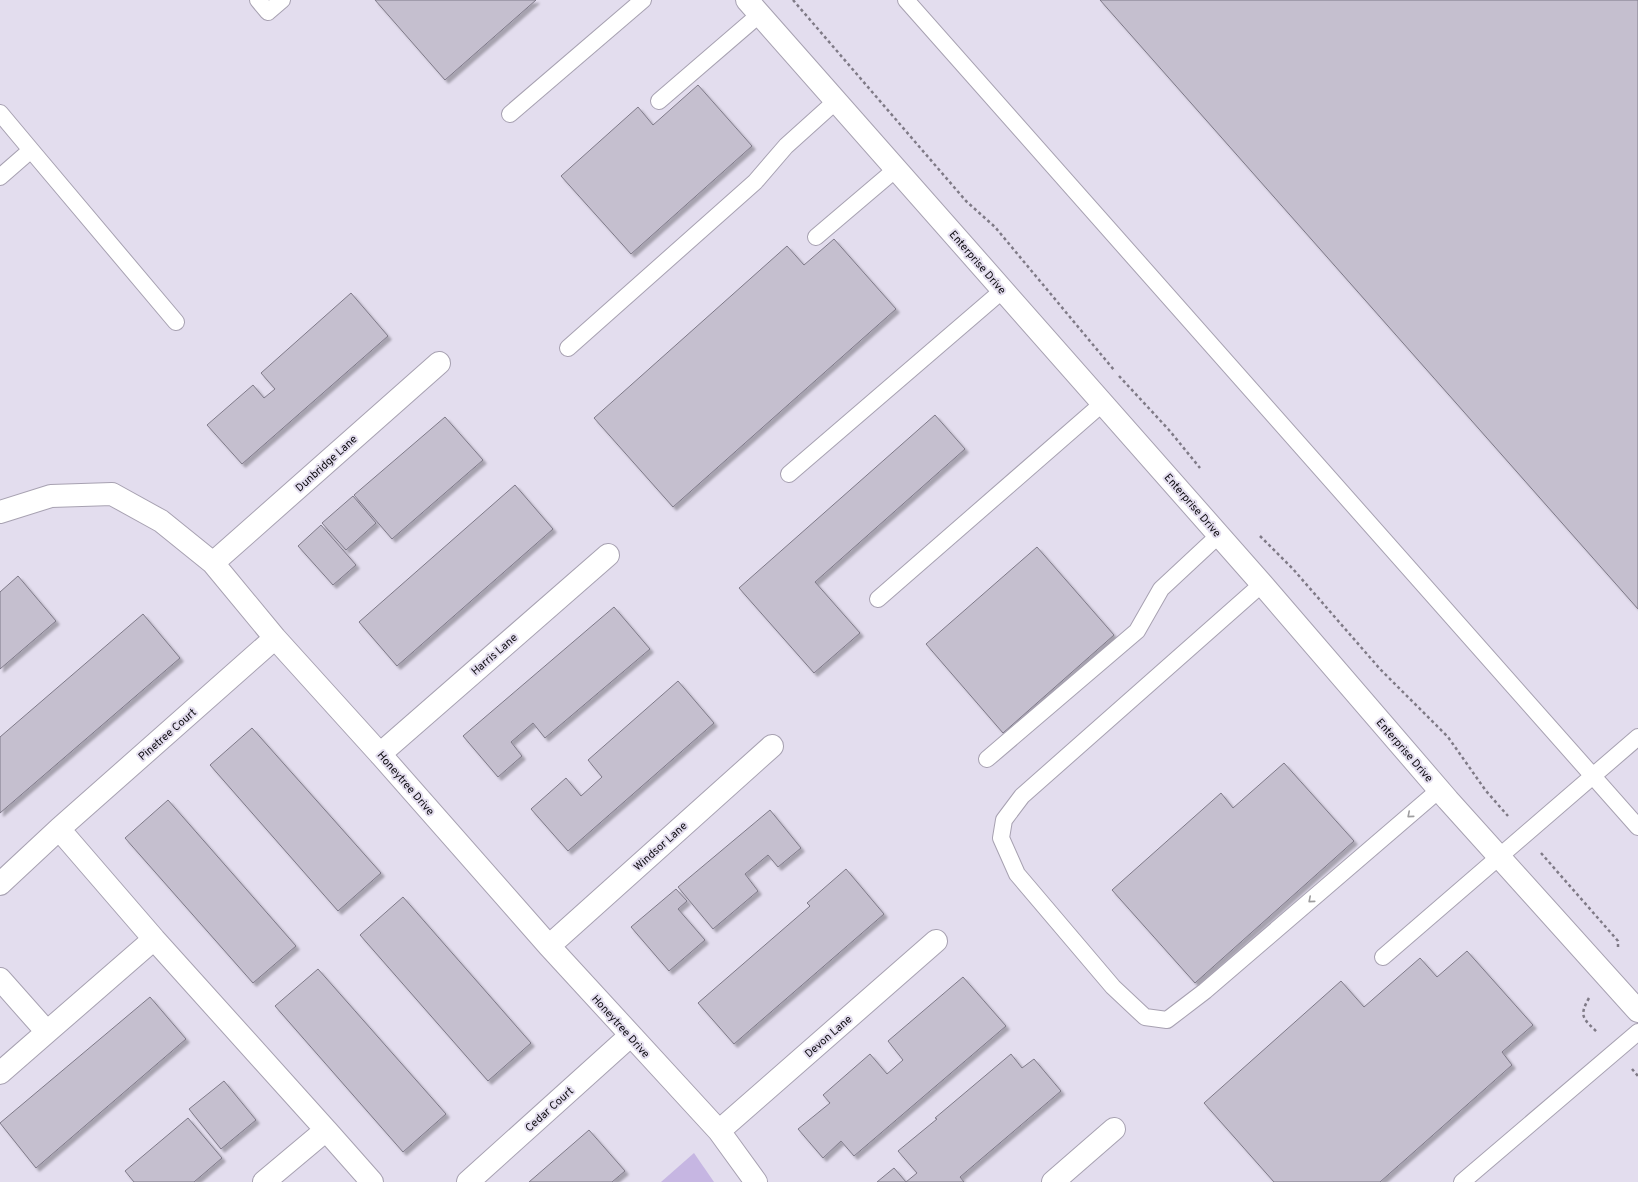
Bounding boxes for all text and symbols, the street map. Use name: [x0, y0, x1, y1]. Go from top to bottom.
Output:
street label: Enterprise Drive: [946, 228, 1009, 297]
street label: Dunbridge Lane: [293, 432, 361, 495]
street label: Enterprise Drive: [1161, 471, 1224, 540]
street label: Harris Lane: [469, 631, 521, 679]
street label: Pinetree Court: [136, 706, 200, 764]
street label: Enterprise Drive: [1373, 716, 1436, 785]
street label: Honeytree Drive: [374, 749, 437, 819]
one-way arrow: [1407, 810, 1414, 817]
street label: Windsor Lane: [631, 819, 690, 874]
one-way arrow: [1309, 895, 1316, 902]
street label: Honeytree Drive: [588, 992, 652, 1061]
street label: Devon Lane: [802, 1012, 855, 1061]
street label: Cedar Court: [523, 1084, 577, 1135]

